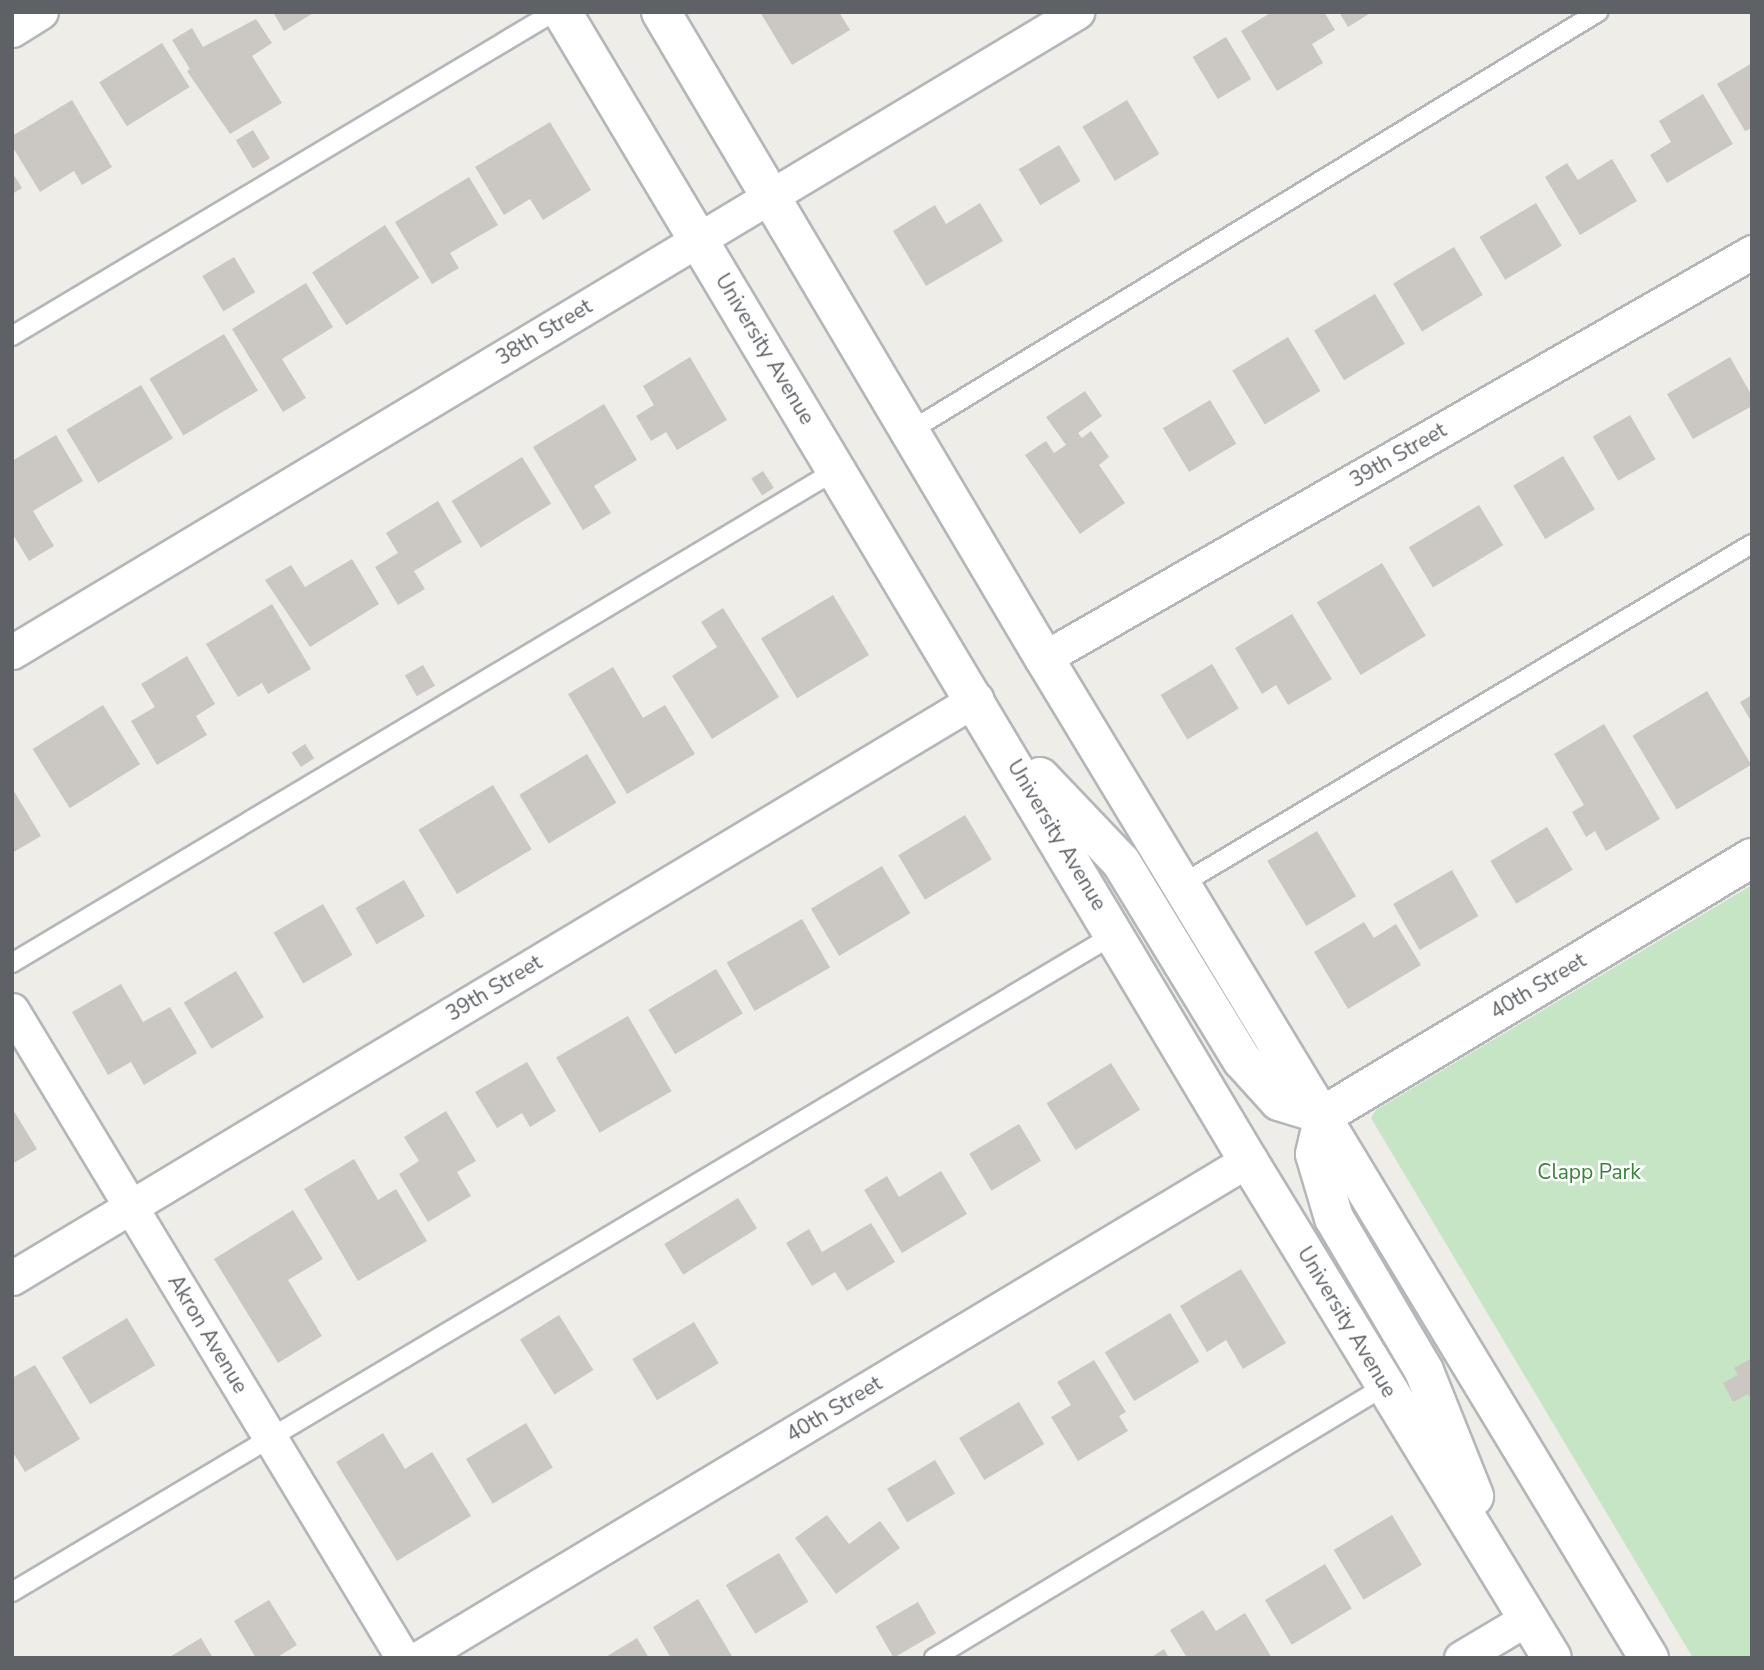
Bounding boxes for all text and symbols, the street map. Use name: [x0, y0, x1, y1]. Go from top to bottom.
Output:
street label: University Avenue: [710, 269, 820, 429]
street label: 38th Street: [492, 294, 596, 370]
street label: 39th Street: [1345, 417, 1451, 493]
street label: University Avenue: [1002, 755, 1112, 915]
street label: 40th Street: [1486, 948, 1590, 1024]
street label: 39th Street: [442, 950, 546, 1026]
park label: Clapp Park: [1537, 1159, 1641, 1185]
street label: University Avenue: [1292, 1242, 1402, 1402]
street label: Akron Avenue: [163, 1270, 253, 1398]
street label: 40th Street: [782, 1371, 886, 1447]

